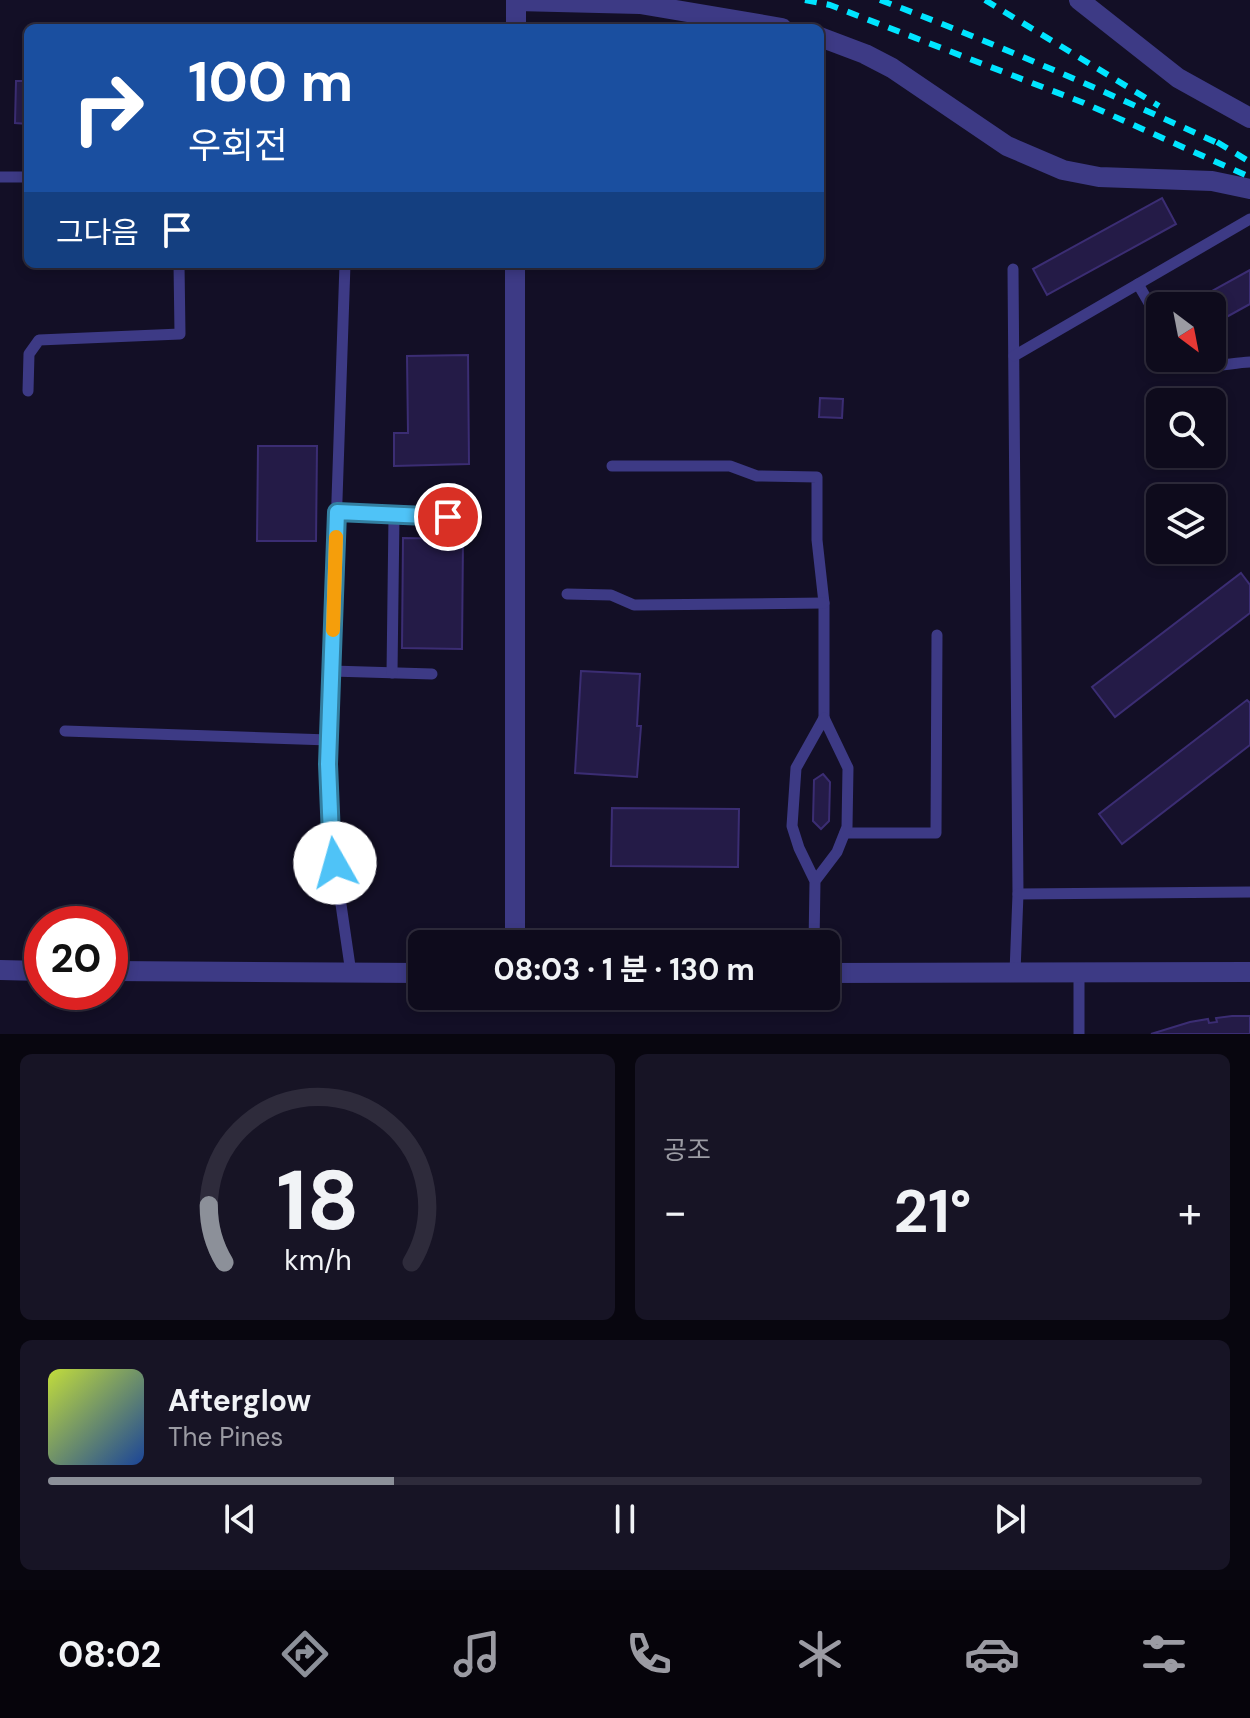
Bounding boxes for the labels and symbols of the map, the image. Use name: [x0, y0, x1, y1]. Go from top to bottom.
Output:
north arrow: [1146, 292, 1226, 372]
pin: [414, 483, 482, 551]
position arrow: [293, 821, 377, 905]
speed limit sign: 20: [24, 906, 128, 1010]

